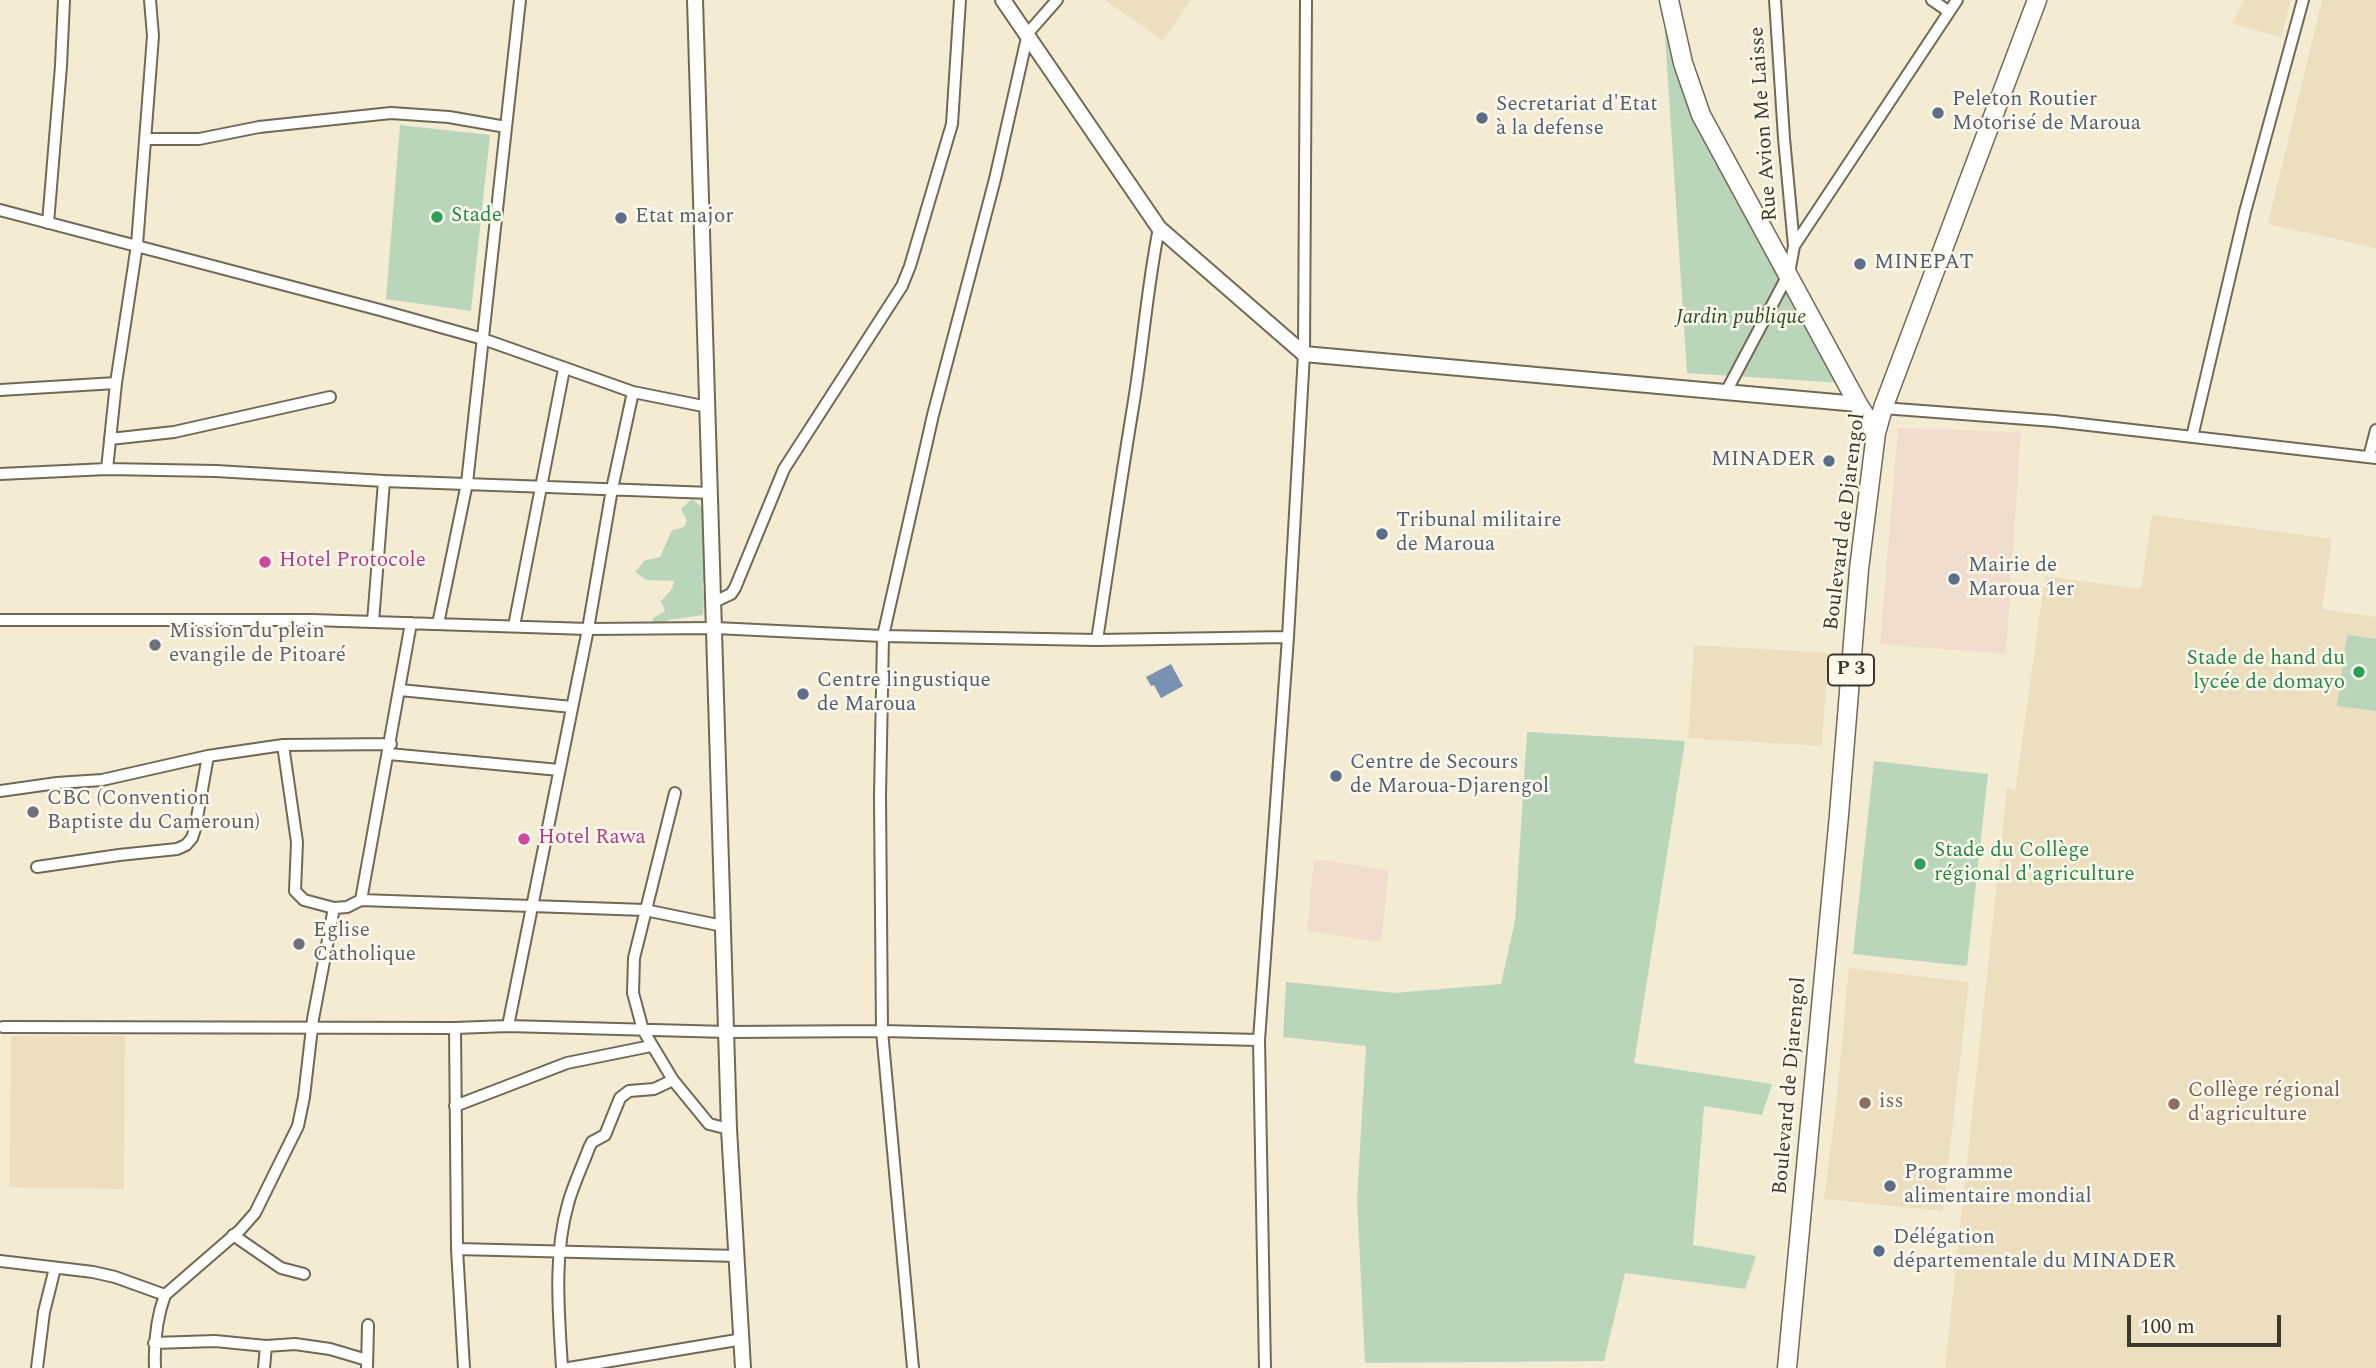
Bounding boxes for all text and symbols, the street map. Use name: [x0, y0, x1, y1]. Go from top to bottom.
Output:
street label: Rue Avion Me Laisse: [1746, 26, 1784, 222]
place label: Peleton Routier Motorisé de Maroua: [1952, 88, 2141, 138]
place label: Secretariat d'Etat à la defense: [1496, 93, 1658, 143]
marker: Peleton Routier Motorisé de Maroua: [1930, 105, 1946, 121]
marker: Secretariat d'Etat à la defense: [1474, 110, 1490, 126]
place label: Stade: [451, 204, 502, 230]
place label: Etat major: [635, 205, 734, 231]
marker: Stade: [429, 209, 445, 225]
marker: Etat major: [613, 210, 629, 226]
place label: MINEPAT: [1874, 251, 1974, 277]
marker: MINEPAT: [1852, 256, 1868, 272]
park label: Jardin publique: [1676, 306, 1806, 332]
street label: Boulevard de Djarengol: [1820, 412, 1872, 632]
place label: MINADER: [1711, 448, 1815, 474]
marker: MINADER: [1821, 453, 1837, 469]
place label: Tribunal militaire de Maroua: [1396, 509, 1562, 559]
marker: Tribunal militaire de Maroua: [1374, 526, 1390, 542]
place label: Hotel Protocole: [279, 549, 426, 575]
marker: Hotel Protocole: [257, 554, 273, 570]
place label: Mairie de Maroua 1er: [1968, 554, 2074, 604]
marker: Mairie de Maroua 1er: [1946, 571, 1962, 587]
place label: Mission du plein evangile de Pitoaré: [169, 620, 346, 670]
marker: Mission du plein evangile de Pitoaré: [147, 637, 163, 653]
place label: Stade de hand du lycée de domayo: [2187, 647, 2345, 697]
road number: P 3: [1828, 654, 1874, 685]
marker: Stade de hand du lycée de domayo: [2351, 664, 2367, 680]
place label: Centre lingustique de Maroua: [817, 669, 991, 719]
marker: Centre lingustique de Maroua: [795, 686, 811, 702]
place label: Centre de Secours de Maroua-Djarengol: [1350, 751, 1549, 801]
marker: Centre de Secours de Maroua-Djarengol: [1328, 768, 1344, 784]
place label: CBC (Convention Baptiste du Cameroun): [47, 787, 260, 837]
marker: CBC (Convention Baptiste du Cameroun): [25, 804, 41, 820]
place label: Hotel Rawa: [538, 826, 646, 852]
marker: Hotel Rawa: [516, 831, 532, 847]
place label: Stade du Collège régional d'agriculture: [1934, 839, 2135, 889]
marker: Stade du Collège régional d'agriculture: [1912, 856, 1928, 872]
place label: Eglise Catholique: [313, 919, 416, 969]
marker: Eglise Catholique: [291, 936, 307, 952]
street label: Boulevard de Djarengol: [1769, 976, 1813, 1196]
place label: Collège régional d'agriculture: [2188, 1079, 2340, 1129]
place label: iss: [1879, 1090, 1904, 1116]
marker: iss: [1857, 1095, 1873, 1111]
marker: Collège régional d'agriculture: [2166, 1096, 2182, 1112]
place label: Programme alimentaire mondial: [1904, 1161, 2092, 1211]
marker: Programme alimentaire mondial: [1882, 1178, 1898, 1194]
place label: Délégation départementale du MINADER: [1893, 1226, 2176, 1276]
marker: Délégation départementale du MINADER: [1871, 1243, 1887, 1259]
scale bar: [2131, 1302, 2285, 1346]
text: 100 m: [2140, 1311, 2195, 1343]

